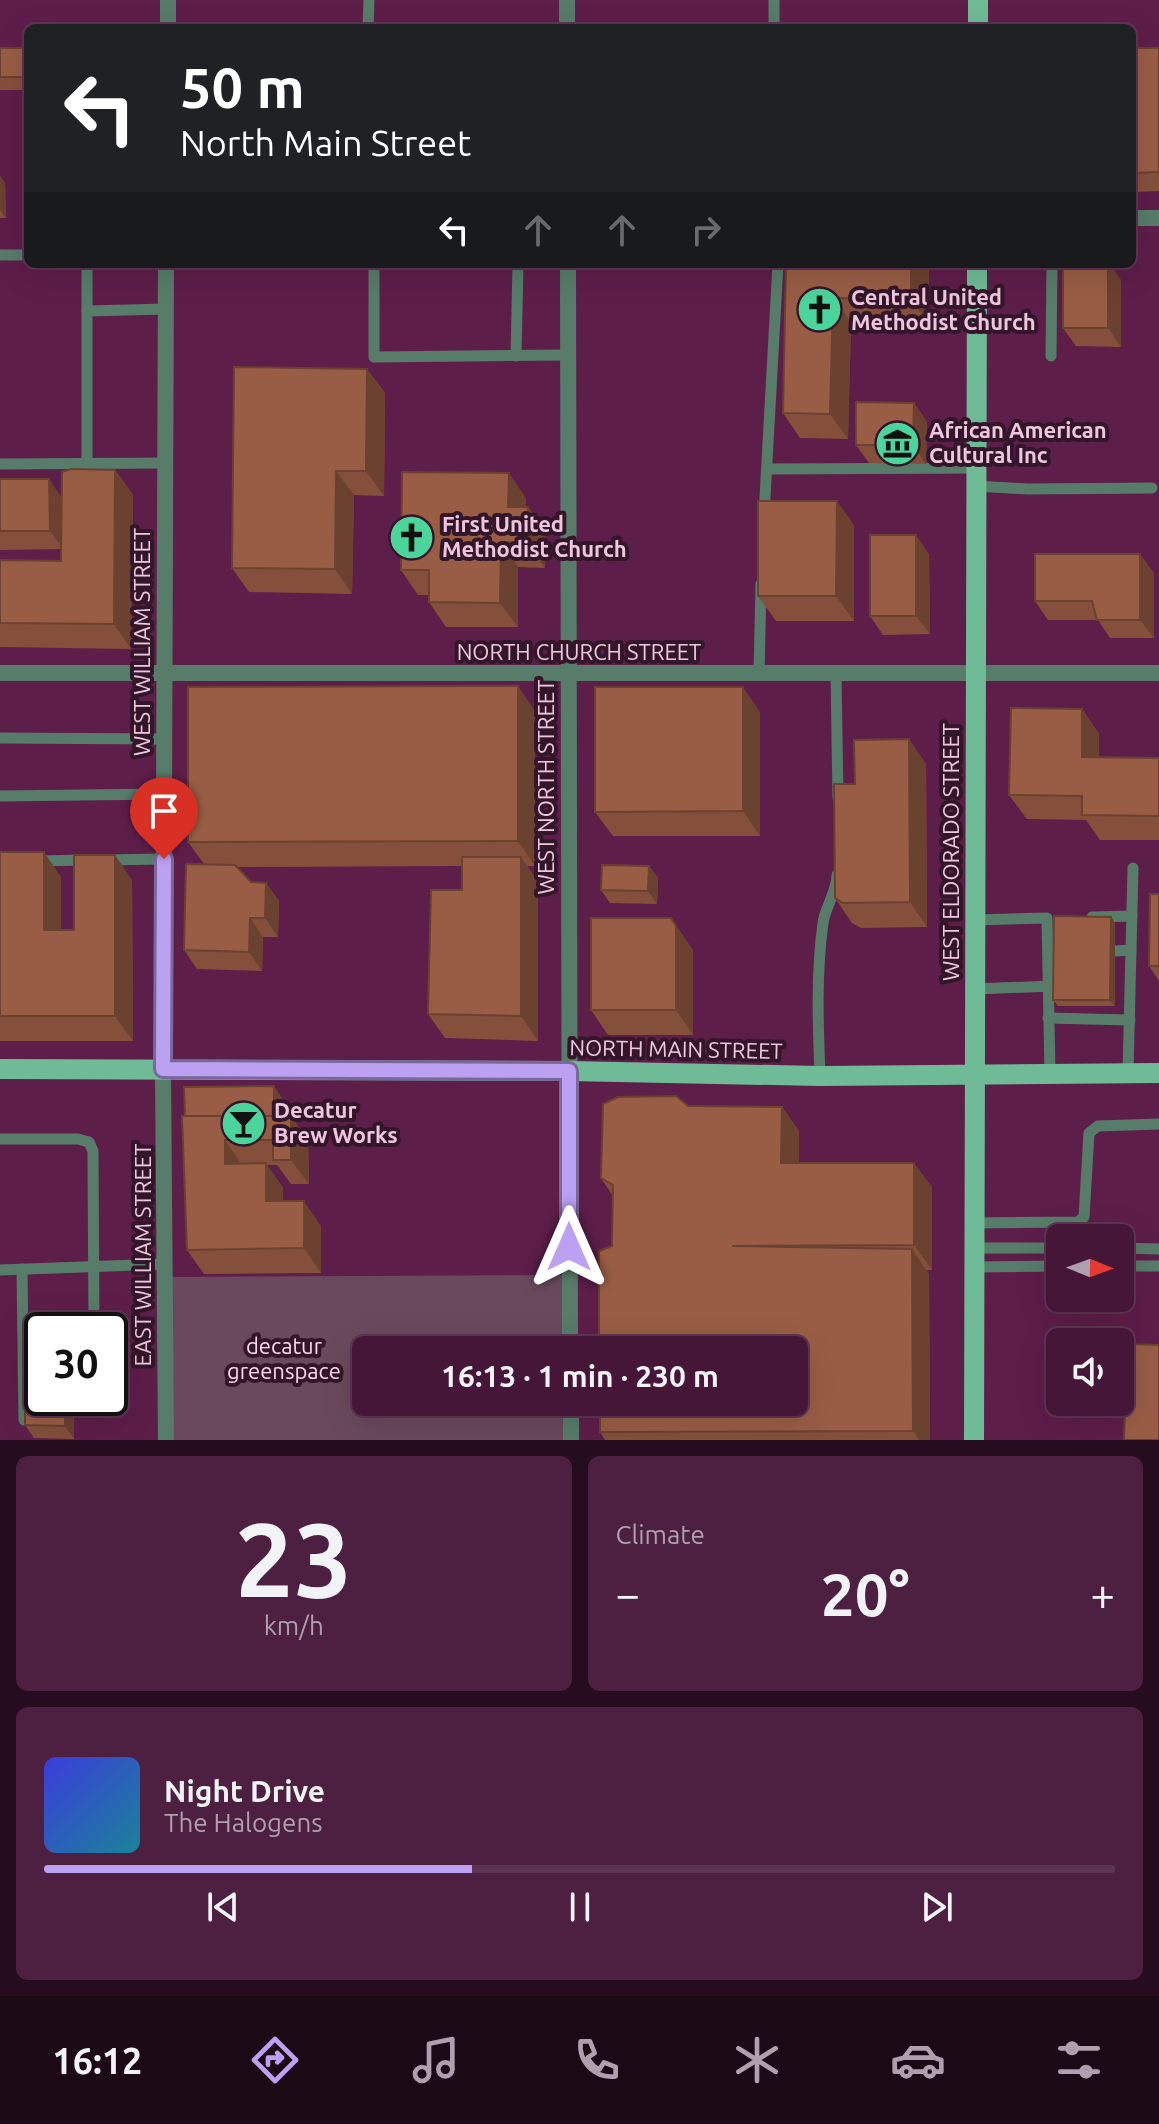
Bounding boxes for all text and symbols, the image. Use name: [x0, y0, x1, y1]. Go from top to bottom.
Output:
icon: left: [48, 56, 152, 160]
text: 50 m: [180, 56, 305, 119]
text: North Main Street: [180, 122, 471, 163]
icon: left: [432, 208, 476, 252]
icon: ahead: [516, 208, 560, 252]
icon: ahead: [600, 208, 644, 252]
icon: right: [684, 208, 728, 252]
place label: Central United Methodist Church: [851, 284, 1036, 334]
church icon: Central United Methodist Church: [796, 286, 844, 334]
place label: African American Cultural Inc: [929, 417, 1107, 467]
museum icon: African American Cultural Inc: [874, 419, 922, 467]
place label: First United Methodist Church: [442, 511, 627, 561]
church icon: First United Methodist Church: [387, 513, 435, 561]
street label: WEST WILLIAM STREET: [129, 528, 154, 756]
street label: NORTH CHURCH STREET: [457, 639, 701, 664]
street label: WEST NORTH STREET: [533, 680, 558, 894]
street label: WEST ELDORADO STREET: [938, 723, 963, 981]
pin: [130, 777, 198, 859]
icon: arrive: [142, 789, 186, 833]
street label: NORTH MAIN STREET: [569, 1034, 783, 1063]
place label: Decatur Brew Works: [274, 1097, 398, 1147]
bar icon: Decatur Brew Works: [219, 1099, 267, 1147]
street label: EAST WILLIAM STREET: [130, 1144, 155, 1366]
position arrow: [527, 1205, 611, 1289]
north arrow: [1046, 1224, 1134, 1312]
map controls: [1046, 1224, 1134, 1416]
speed limit sign: 30: [24, 1312, 128, 1416]
button: sound: [1046, 1328, 1134, 1416]
park label: decatur greenspace: [227, 1333, 341, 1383]
text: 16:13 · 1 min · 230 m: [441, 1359, 719, 1393]
text: 23: [235, 1500, 352, 1617]
text: Climate: [616, 1520, 705, 1549]
text: 20°: [821, 1560, 910, 1627]
text: −: [616, 1569, 640, 1618]
text: +: [1090, 1569, 1115, 1618]
text: km/h: [264, 1611, 324, 1640]
text: Night Drive: [164, 1774, 325, 1808]
text: The Halogens: [164, 1808, 323, 1837]
icon: previous: [201, 1885, 245, 1929]
icon: pause: [558, 1885, 602, 1929]
icon: next: [915, 1885, 959, 1929]
icon: directions: [247, 2032, 303, 2088]
icon: music: [408, 2032, 464, 2088]
icon: phone: [569, 2032, 625, 2088]
icon: climate: [729, 2032, 785, 2088]
icon: car: [890, 2032, 946, 2088]
icon: filters: [1051, 2032, 1107, 2088]
text: 16:12: [52, 2040, 142, 2081]

